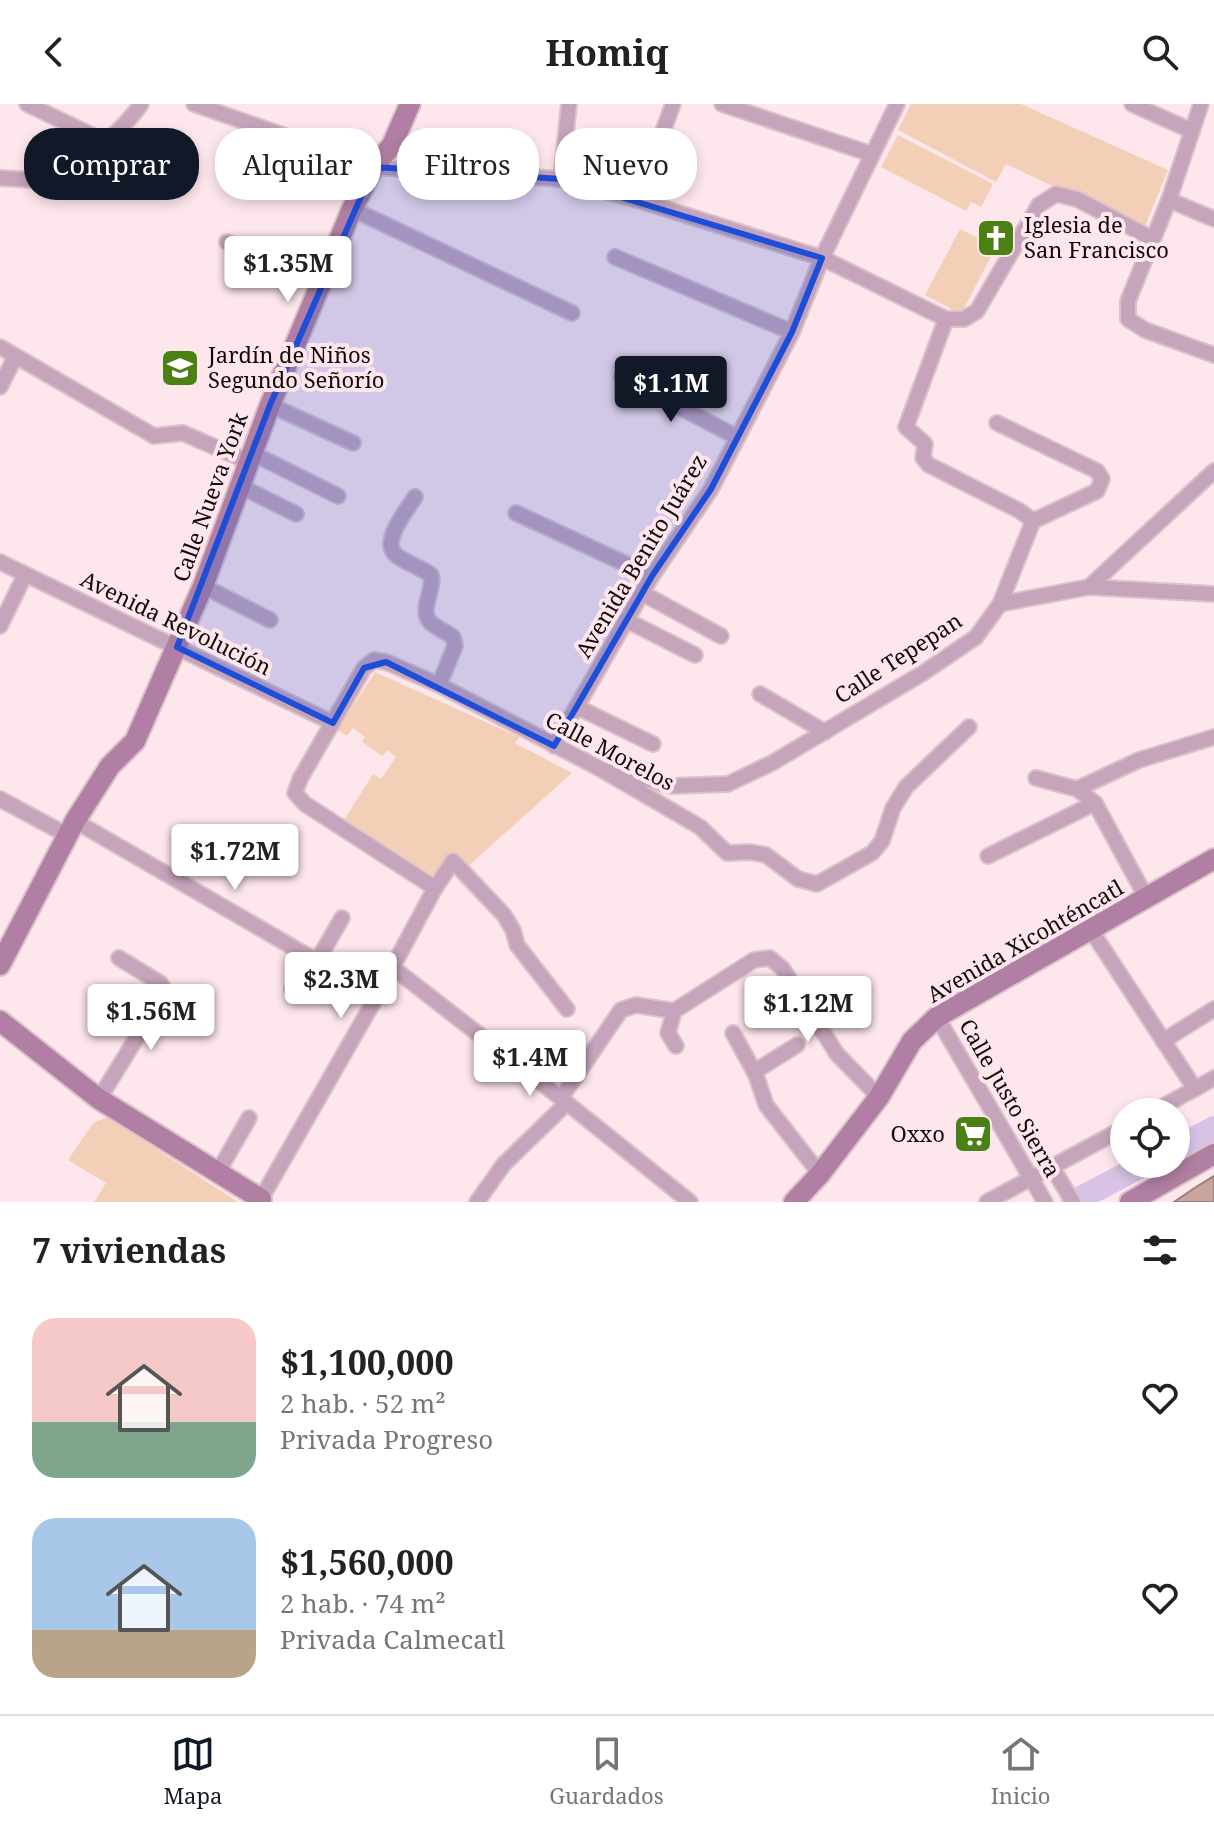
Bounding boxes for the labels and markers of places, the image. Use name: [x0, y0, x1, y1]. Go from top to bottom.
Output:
place label: Iglesia de San Francisco: [1024, 209, 1169, 264]
church icon: Iglesia de San Francisco: [975, 217, 1017, 259]
pin: $1.35M: [223, 236, 353, 304]
place label: Jardín de Niños Segundo Señorío: [207, 339, 384, 394]
school or university icon: Jardín de Niños Segundo Señorío: [159, 347, 201, 389]
pin: $1.1M: [615, 356, 727, 424]
pin: $1.72M: [170, 824, 300, 892]
pin: $2.3M: [285, 952, 397, 1020]
pin: $1.12M: [743, 976, 873, 1044]
pin: $1.56M: [86, 984, 216, 1052]
pin: $1.4M: [474, 1030, 586, 1098]
supermarket icon: Oxxo: [952, 1113, 994, 1155]
place label: Oxxo: [891, 1118, 945, 1148]

